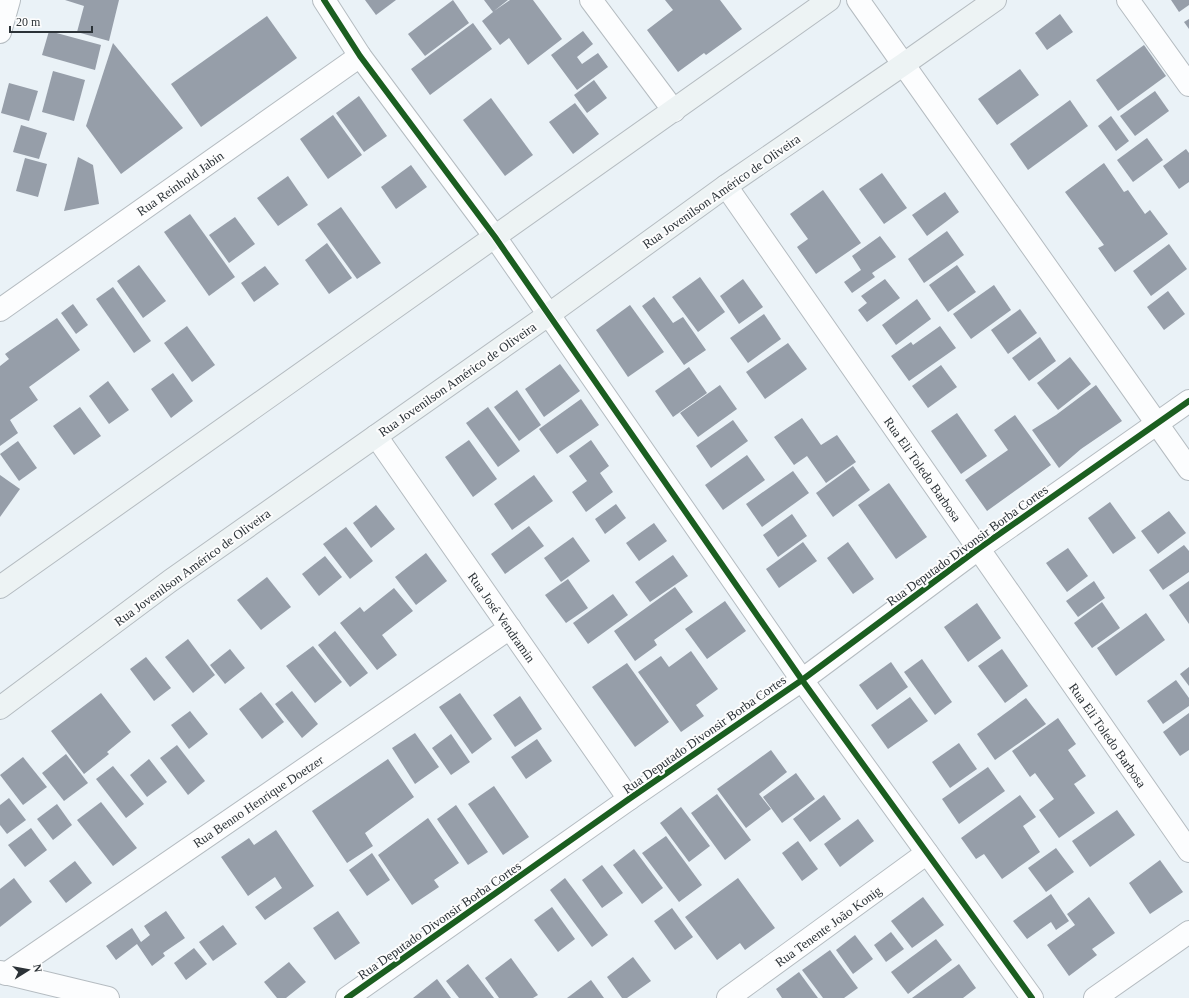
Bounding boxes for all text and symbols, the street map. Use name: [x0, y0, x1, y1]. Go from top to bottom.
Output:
scale bar: [10, 8, 92, 34]
text: 20 m: [16, 15, 41, 29]
street label: Rua Jovenilson Américo de Oliveira: [639, 131, 803, 252]
street label: Rua Reinhold Jabin: [134, 148, 227, 219]
street label: Rua Jovenilson Américo de Oliveira: [375, 319, 539, 440]
street label: Rua Eli Toledo Barbosa: [881, 414, 964, 525]
street label: Rua Deputado Divonsir Borba Cortes: [884, 482, 1051, 609]
street label: Rua Jovenilson Américo de Oliveira: [111, 506, 273, 629]
street label: Rua José Vendramin: [465, 569, 539, 666]
street label: Rua Deputado Divonsir Borba Cortes: [620, 672, 789, 797]
street label: Rua Eli Toledo Barbosa: [1066, 680, 1149, 791]
street label: Rua Benno Henrique Doetzer: [190, 752, 327, 851]
street label: Rua Deputado Divonsir Borba Cortes: [355, 858, 524, 983]
street label: Rua Tenente João Konig: [772, 883, 885, 970]
north arrow: [8, 950, 48, 990]
text: N: [31, 963, 44, 973]

